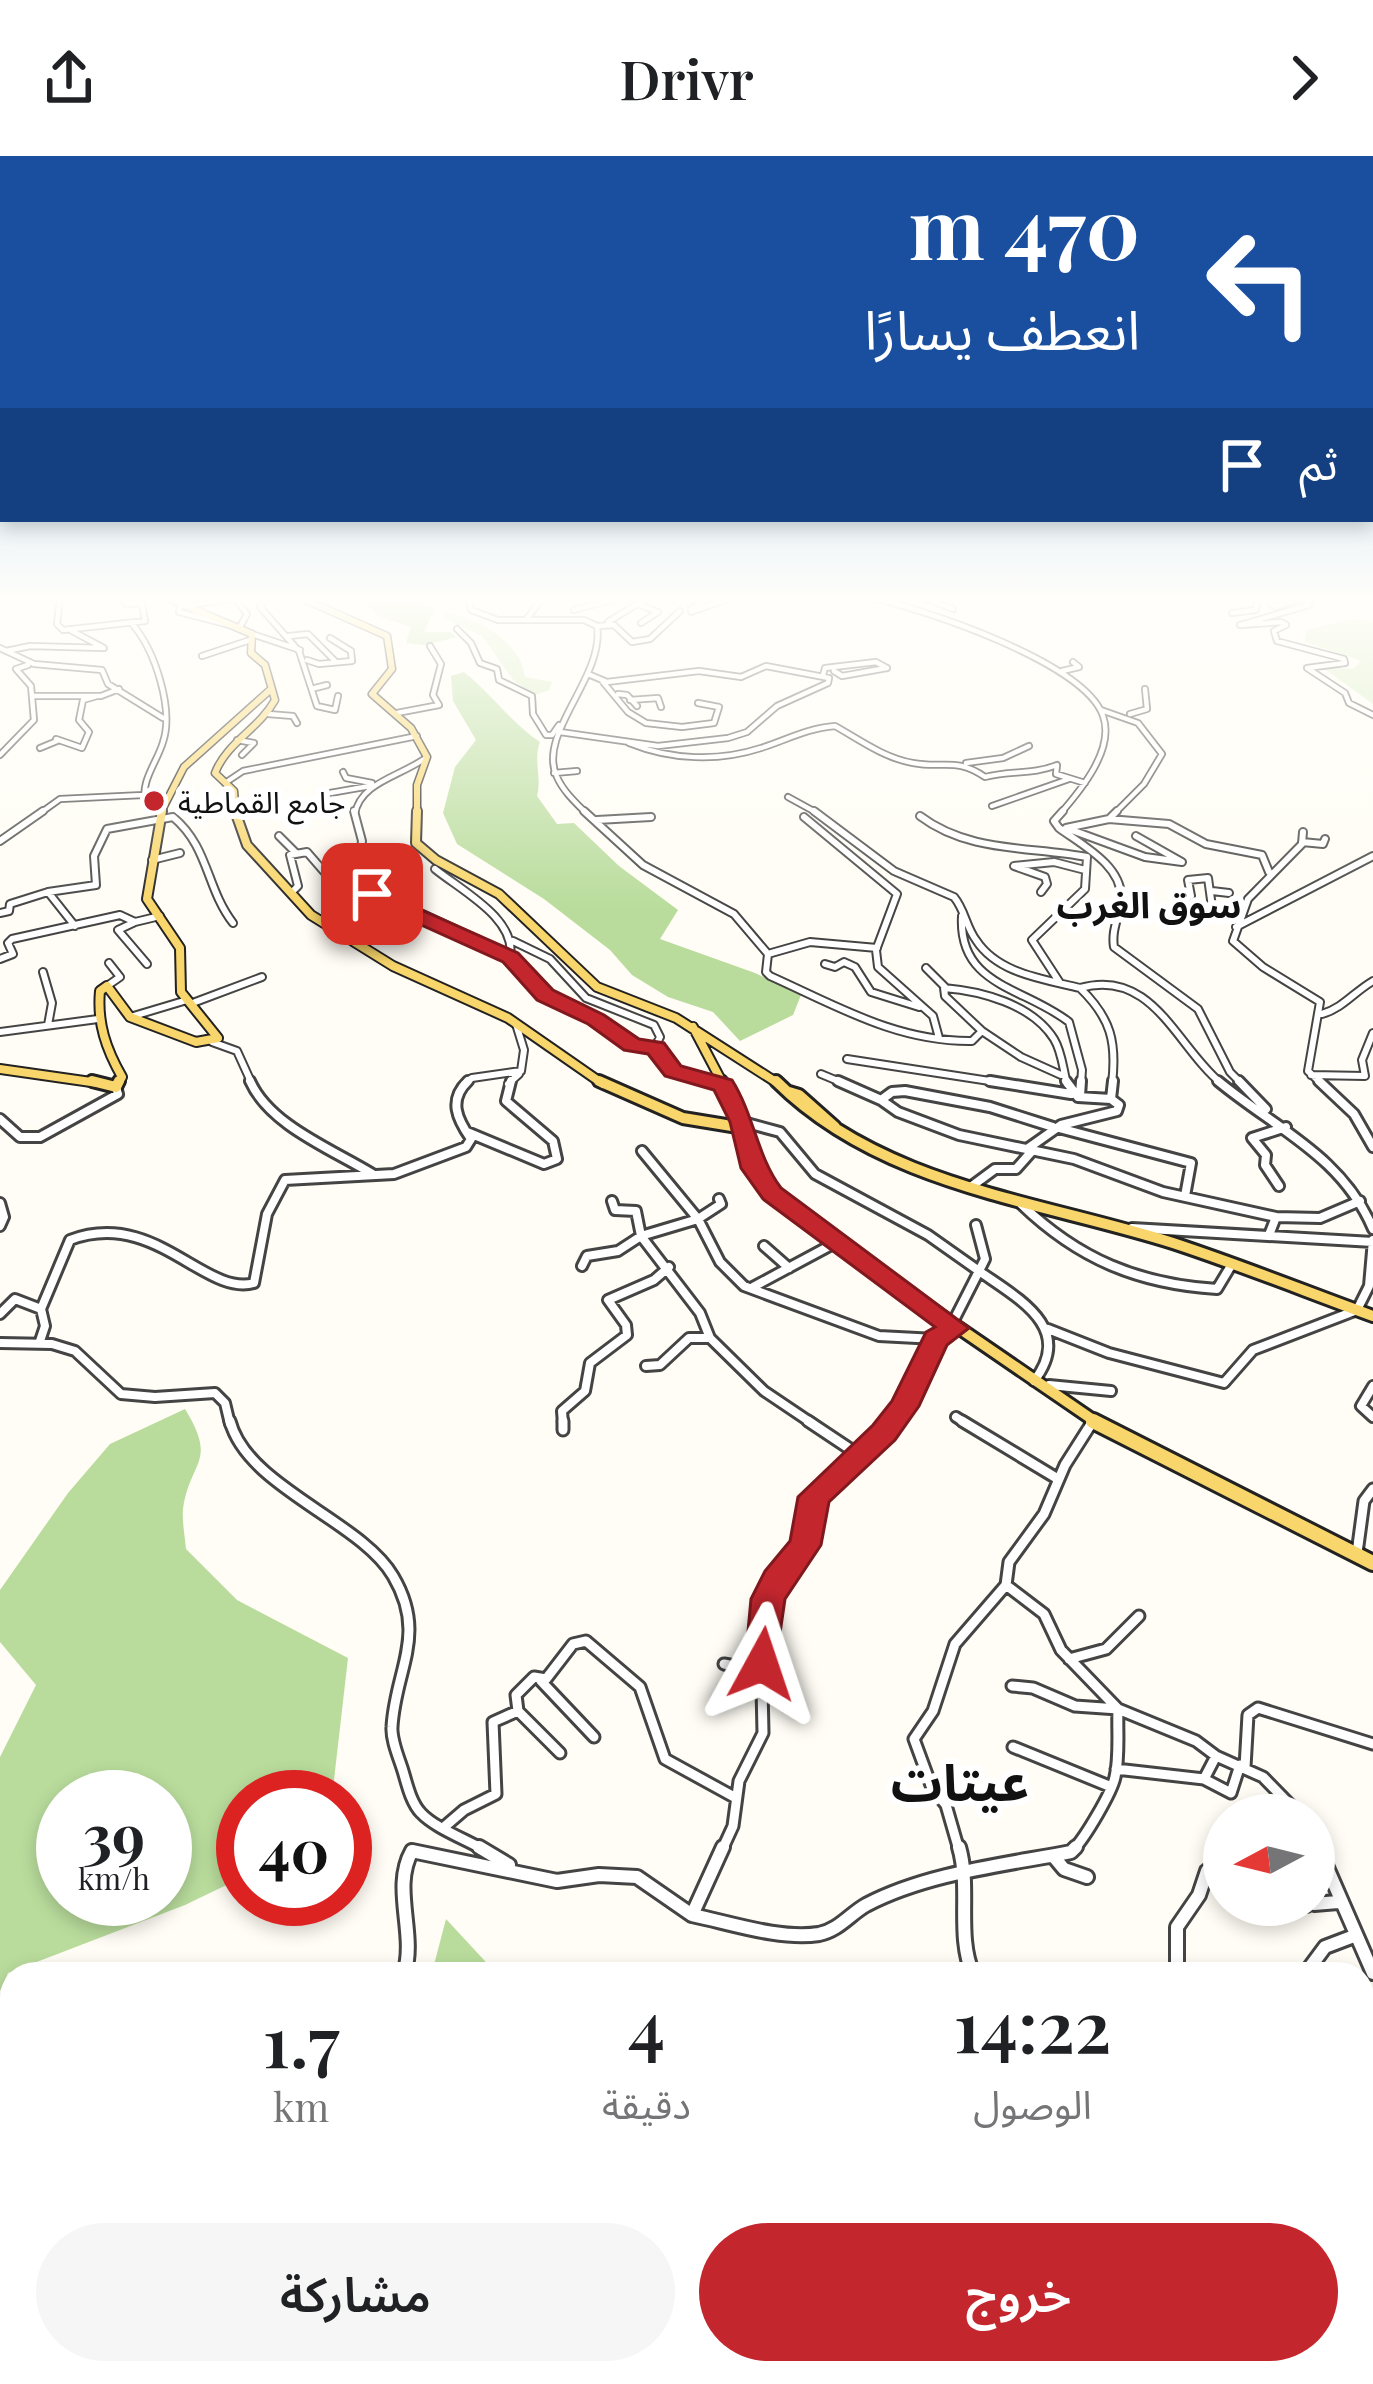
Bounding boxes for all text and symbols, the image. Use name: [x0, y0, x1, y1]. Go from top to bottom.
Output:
text: Drivr: [619, 42, 754, 114]
icon: share: [36, 45, 102, 111]
icon: forward: [1271, 45, 1337, 111]
text: 470 m: [909, 169, 1140, 281]
icon: left: [1182, 204, 1338, 360]
text: انعطف يسارًا: [864, 292, 1140, 364]
text: ثم: [1299, 431, 1338, 491]
icon: arrive: [1209, 432, 1275, 498]
place label: جامع القماطية: [178, 781, 346, 825]
marker: جامع القماطية: [141, 788, 167, 814]
pin: [321, 843, 423, 945]
icon: arrive: [339, 861, 405, 927]
district label: سوق الغرب: [1057, 879, 1241, 927]
position arrow: [699, 1601, 825, 1727]
district label: عيتات: [891, 1746, 1029, 1814]
speed limit sign: 40: [216, 1770, 372, 1926]
text: 39: [83, 1793, 145, 1873]
north arrow: [1203, 1794, 1335, 1926]
map controls: [1203, 1794, 1335, 1926]
text: km/h: [78, 1858, 150, 1898]
text: 4: [628, 1975, 665, 2071]
text: 14:22: [953, 1975, 1111, 2071]
text: 1.7: [263, 1990, 340, 2086]
text: دقيقة: [602, 2077, 691, 2129]
text: الوصول: [973, 2077, 1092, 2129]
text: km: [273, 2080, 329, 2132]
button: مشاركة: [36, 2223, 675, 2361]
button: خروج: [699, 2223, 1338, 2361]

